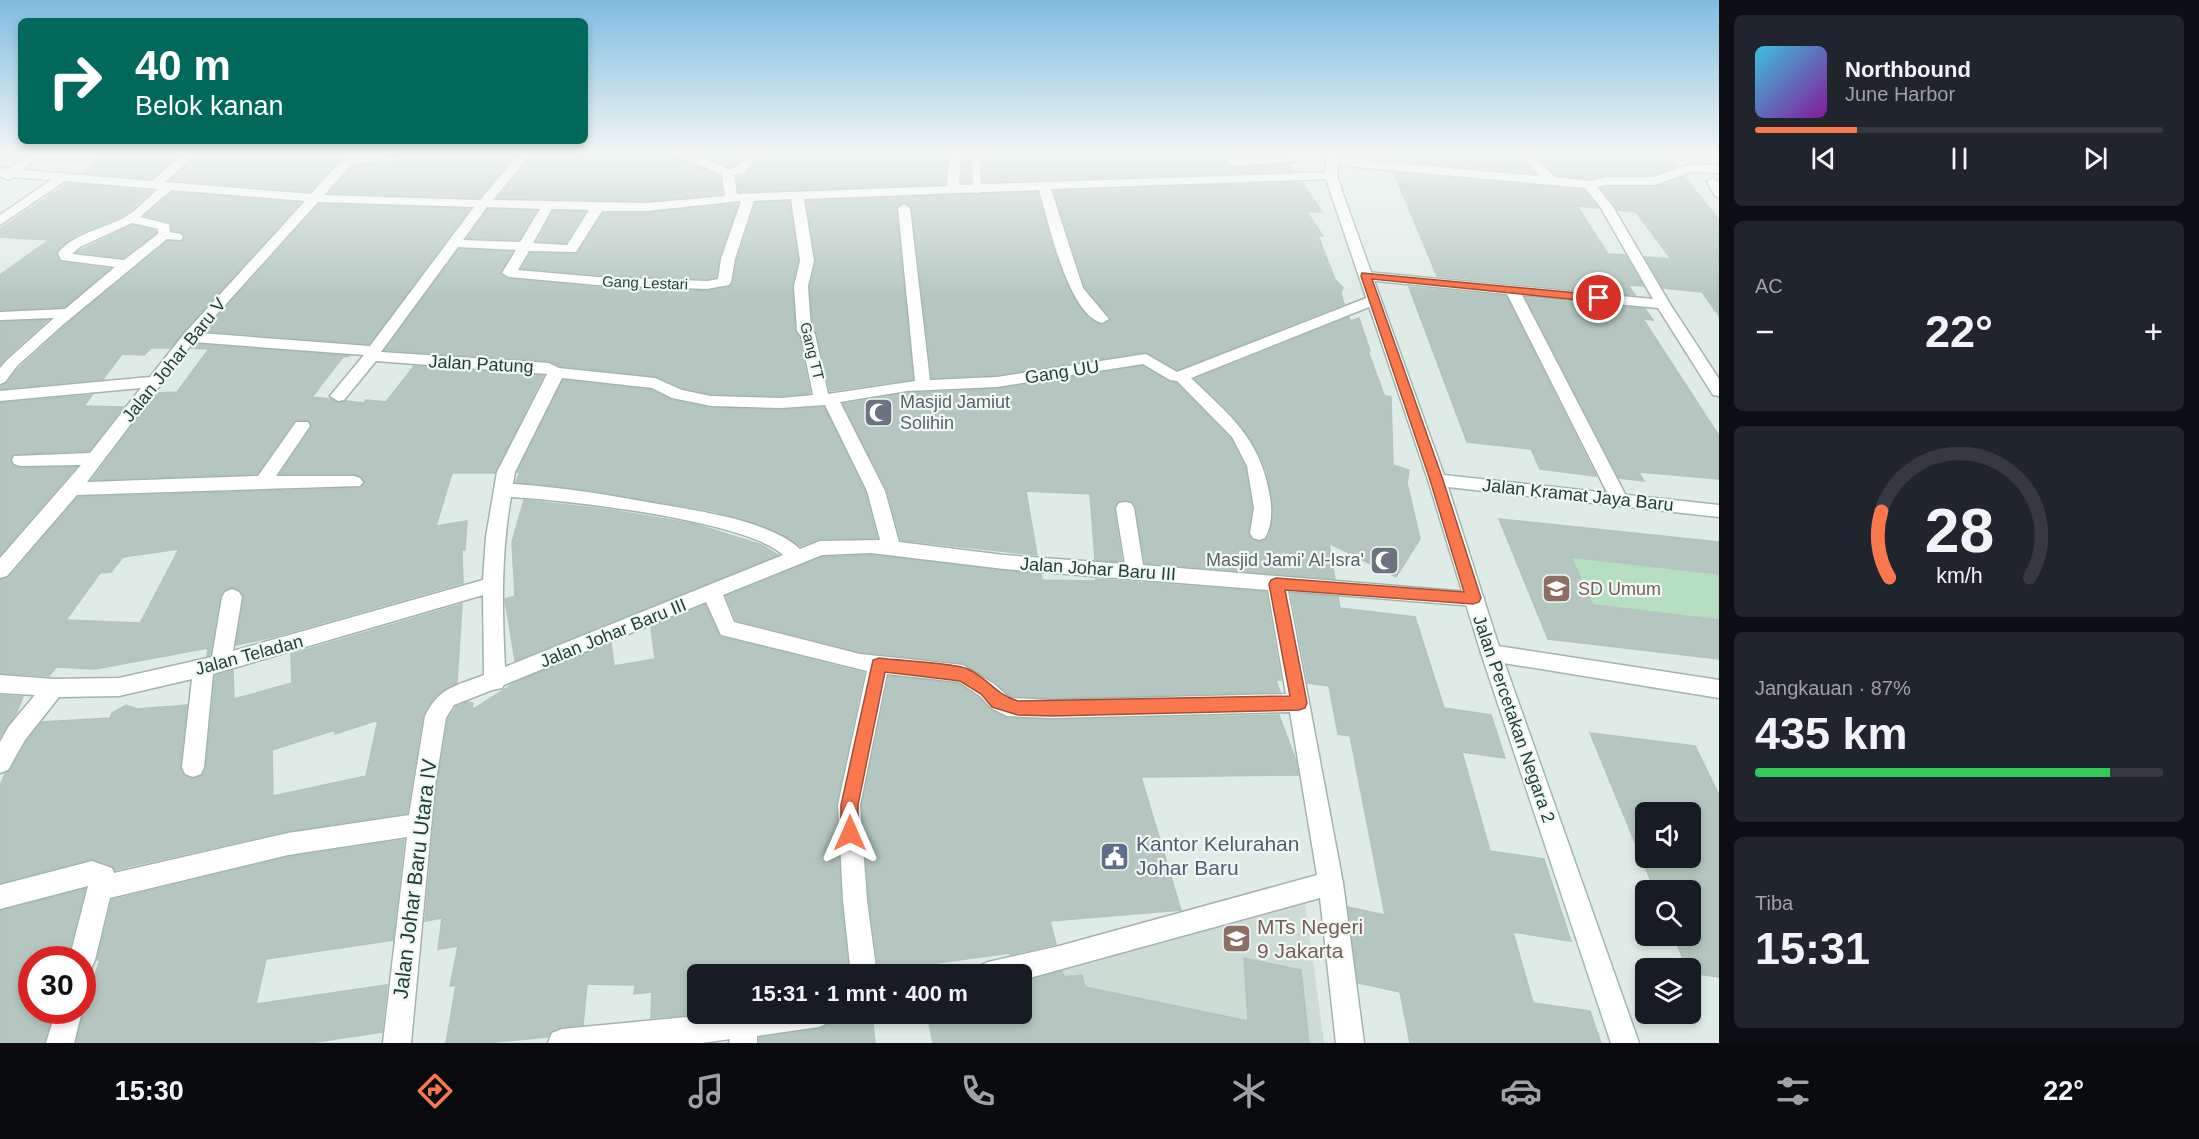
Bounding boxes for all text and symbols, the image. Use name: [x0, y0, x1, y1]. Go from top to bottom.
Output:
icon: right: [36, 42, 114, 120]
text: 40 m: [135, 42, 231, 89]
text: Northbound: [1845, 57, 1971, 82]
text: June Harbor: [1845, 83, 1955, 105]
text: Belok kanan: [135, 91, 284, 121]
icon: previous: [1807, 142, 1840, 175]
icon: pause: [1943, 142, 1976, 175]
icon: next: [2079, 142, 2112, 175]
pin: [1573, 272, 1624, 323]
street label: Gang Lestari: [602, 273, 688, 292]
text: AC: [1755, 275, 1783, 297]
icon: arrive: [1582, 281, 1615, 314]
street label: Jalan Johar Baru V: [118, 294, 230, 426]
text: 22°: [1925, 306, 1993, 357]
text: −: [1755, 313, 1774, 350]
text: +: [2144, 313, 2163, 350]
street label: Gang TT: [797, 320, 828, 382]
street label: Jalan Patung: [428, 351, 534, 377]
street label: Gang UU: [1023, 356, 1101, 388]
place label: Masjid Jamiut Solihin: [900, 392, 1010, 433]
mosque icon: Masjid Jamiut Solihin: [863, 396, 895, 428]
street label: Jalan Kramat Jaya Baru: [1481, 475, 1675, 515]
text: 28: [1924, 497, 1994, 566]
mosque icon: Masjid Jami' Al-Isra': [1369, 544, 1401, 576]
place label: Masjid Jami' Al-Isra': [1206, 550, 1364, 570]
street label: Jalan Johar Baru III: [1019, 554, 1177, 584]
text: km/h: [1936, 565, 1982, 589]
school or university icon: SD Umum: [1541, 573, 1573, 605]
place label: SD Umum: [1578, 579, 1661, 599]
street label: Jalan Johar Baru III: [537, 594, 689, 672]
street label: Jalan Percetakan Negara 2: [1469, 613, 1559, 825]
street label: Jalan Teladan: [193, 631, 305, 679]
text: Jangkauan · 87%: [1755, 677, 1911, 699]
text: 435 km: [1755, 708, 1908, 759]
street label: Jalan Johar Baru Utara IV: [388, 758, 441, 1000]
position arrow: [818, 801, 882, 865]
map controls: [1635, 802, 1701, 1024]
button: sound: [1635, 802, 1701, 868]
place label: Kantor Kelurahan Johar Baru: [1136, 832, 1299, 879]
public building icon: Kantor Kelurahan Johar Baru: [1099, 840, 1131, 872]
button: search: [1635, 880, 1701, 946]
text: Tiba: [1755, 892, 1793, 914]
place label: MTs Negeri 9 Jakarta: [1257, 915, 1363, 962]
school or university icon: MTs Negeri 9 Jakarta: [1220, 923, 1252, 955]
text: 15:31: [1755, 923, 1870, 974]
speed limit sign: 30: [18, 946, 96, 1024]
button: layers: [1635, 958, 1701, 1024]
text: 15:31 · 1 mnt · 400 m: [751, 981, 968, 1006]
icon: directions: [414, 1070, 456, 1112]
icon: music: [685, 1070, 727, 1112]
icon: phone: [957, 1070, 999, 1112]
icon: climate: [1228, 1070, 1270, 1112]
icon: car: [1500, 1070, 1542, 1112]
icon: filters: [1772, 1070, 1814, 1112]
text: 15:30: [115, 1076, 184, 1106]
text: 22°: [2043, 1076, 2084, 1106]

